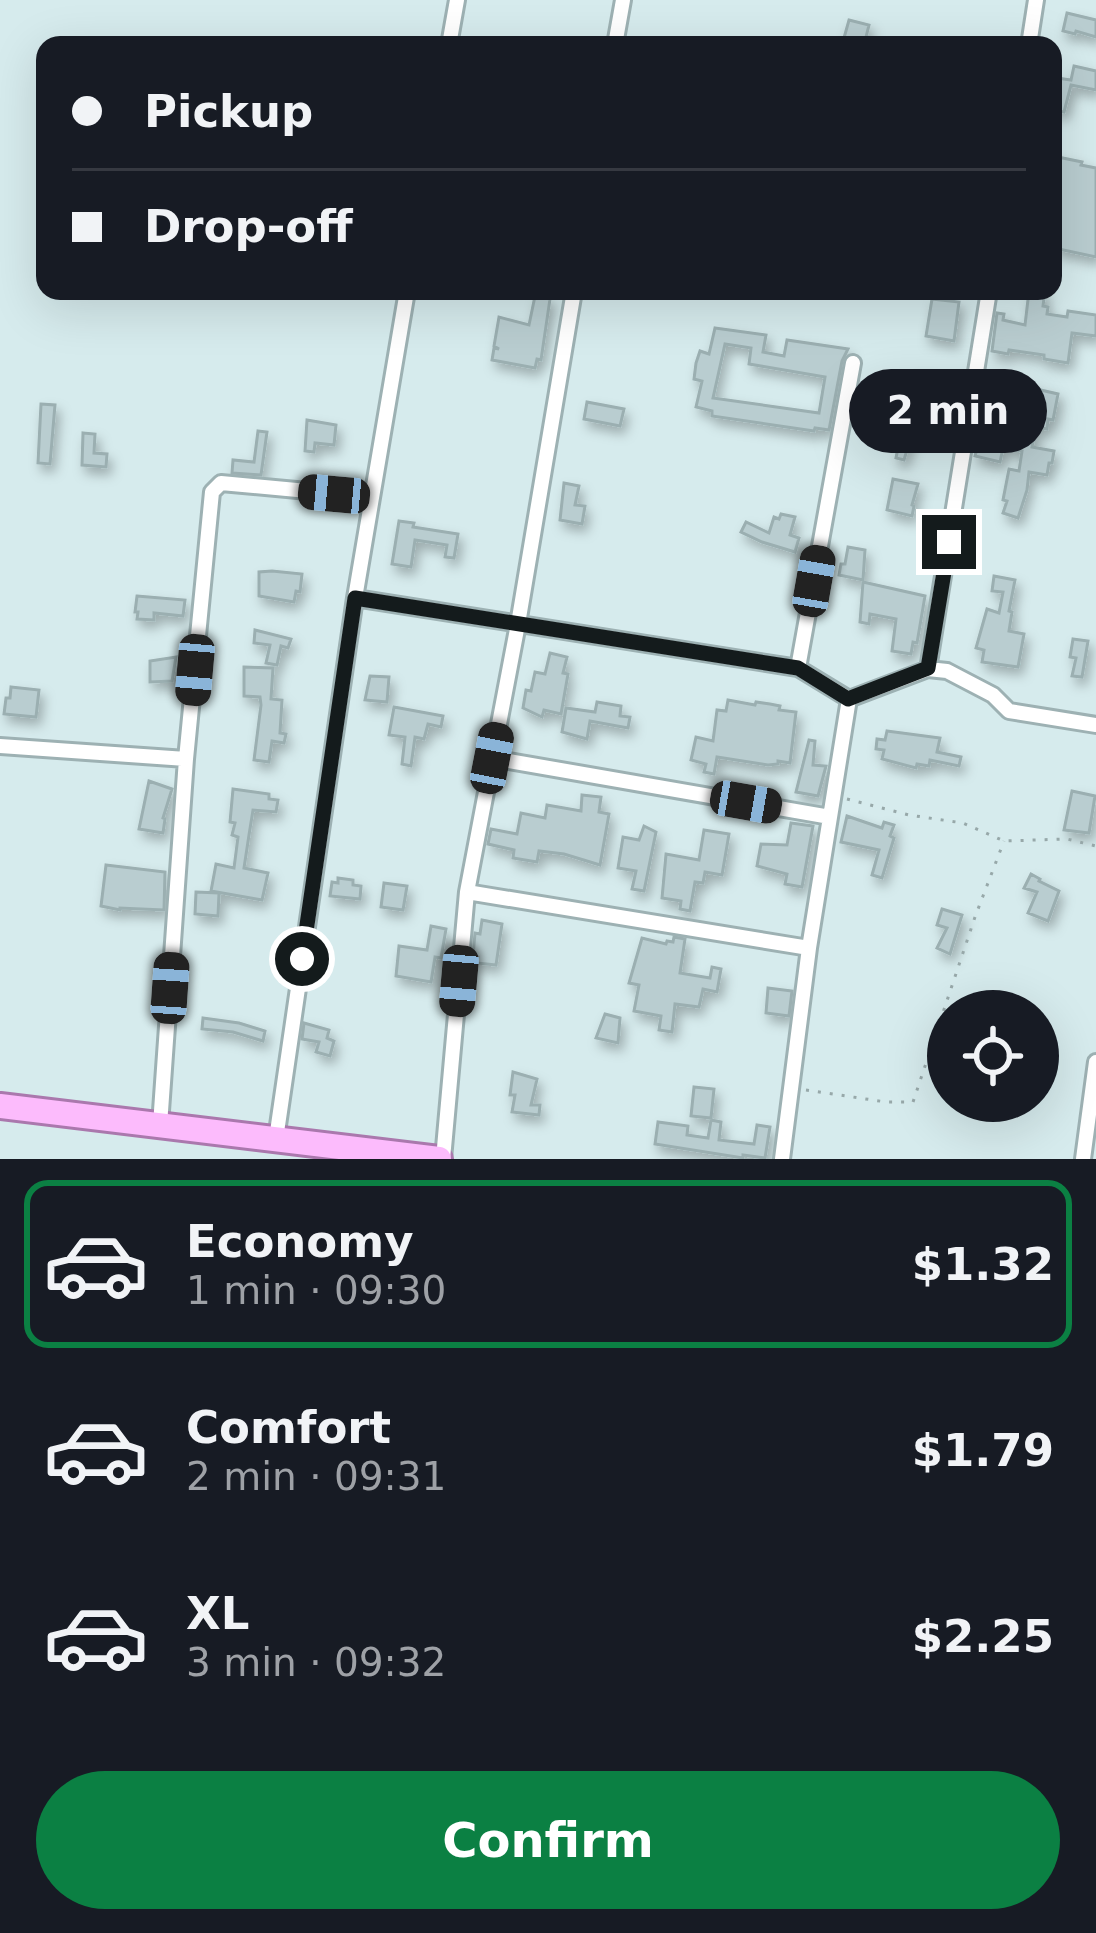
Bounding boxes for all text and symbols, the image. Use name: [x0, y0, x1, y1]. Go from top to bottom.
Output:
text: Pickup: [144, 85, 313, 138]
text: Drop-off: [144, 200, 353, 253]
callout: 2 min: [850, 368, 1048, 452]
text: 2 min: [887, 388, 1009, 433]
car: [297, 473, 371, 515]
route end: [922, 515, 976, 569]
car: [790, 542, 838, 620]
car: [174, 633, 216, 707]
car: [467, 719, 517, 797]
car: [707, 778, 785, 826]
route start: [275, 932, 329, 986]
car: [438, 944, 480, 1018]
car: [150, 951, 190, 1025]
map controls: [927, 990, 1059, 1122]
button: locate: [927, 990, 1059, 1122]
icon: car: [42, 1210, 150, 1318]
text: Economy: [186, 1215, 414, 1268]
text: $1.32: [912, 1238, 1054, 1291]
text: 1 min · 09:30: [186, 1268, 446, 1313]
icon: car: [42, 1396, 150, 1504]
text: Comfort: [186, 1401, 391, 1454]
text: $1.79: [912, 1424, 1054, 1477]
text: 2 min · 09:31: [186, 1454, 446, 1499]
icon: car: [42, 1582, 150, 1690]
text: XL: [186, 1587, 249, 1640]
text: $2.25: [912, 1610, 1054, 1663]
text: 3 min · 09:32: [186, 1640, 446, 1685]
button: Confirm: [36, 1771, 1060, 1909]

